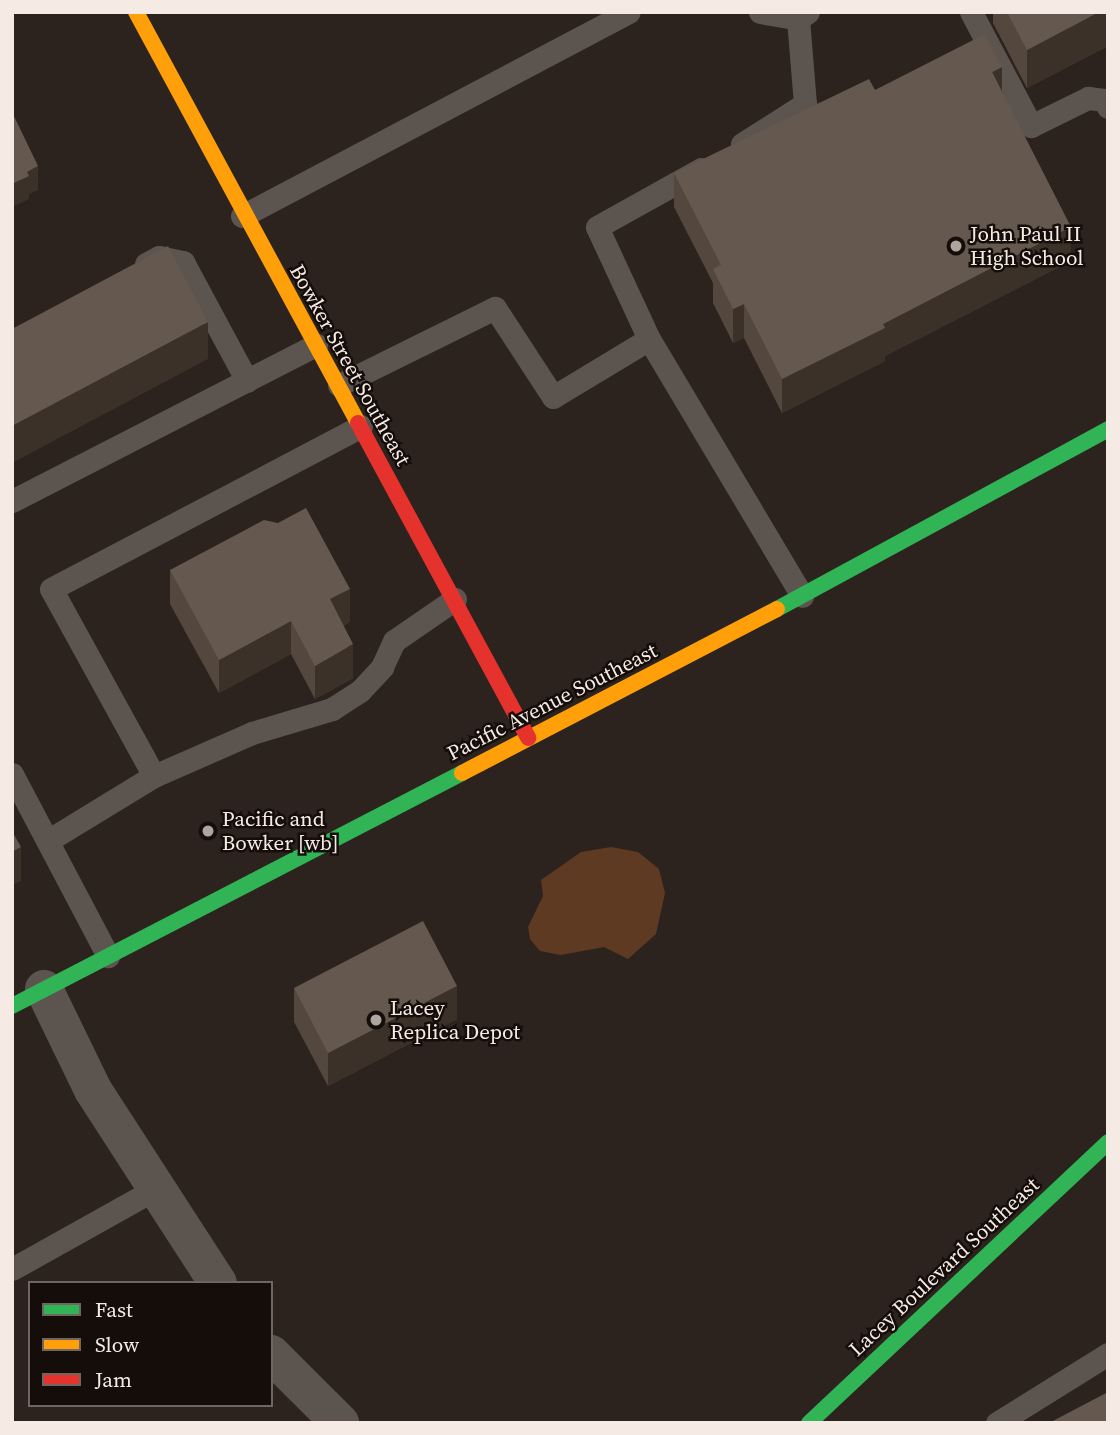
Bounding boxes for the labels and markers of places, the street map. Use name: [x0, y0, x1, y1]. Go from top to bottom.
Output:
place label: John Paul II High School: [970, 221, 1083, 271]
marker: John Paul II High School: [948, 238, 964, 254]
place label: Pacific and Bowker [wb]: [222, 806, 338, 856]
marker: Pacific and Bowker [wb]: [200, 823, 216, 839]
place label: Lacey Replica Depot: [390, 995, 520, 1045]
marker: Lacey Replica Depot: [368, 1012, 384, 1028]

